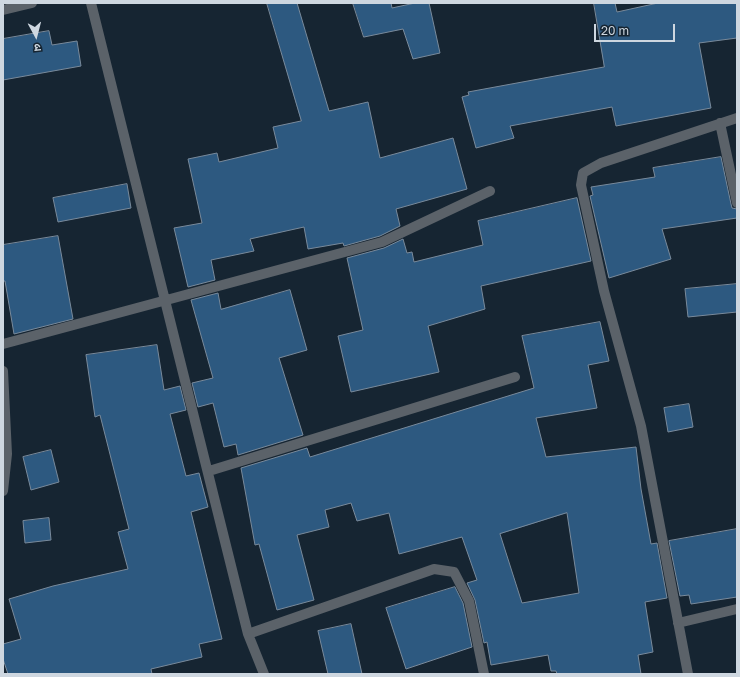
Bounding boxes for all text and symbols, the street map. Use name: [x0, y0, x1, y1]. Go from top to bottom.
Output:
north arrow: [16, 16, 56, 56]
scale bar: [596, 16, 677, 42]
text: 20 m: [601, 23, 629, 38]
text: उ: [34, 42, 42, 55]

